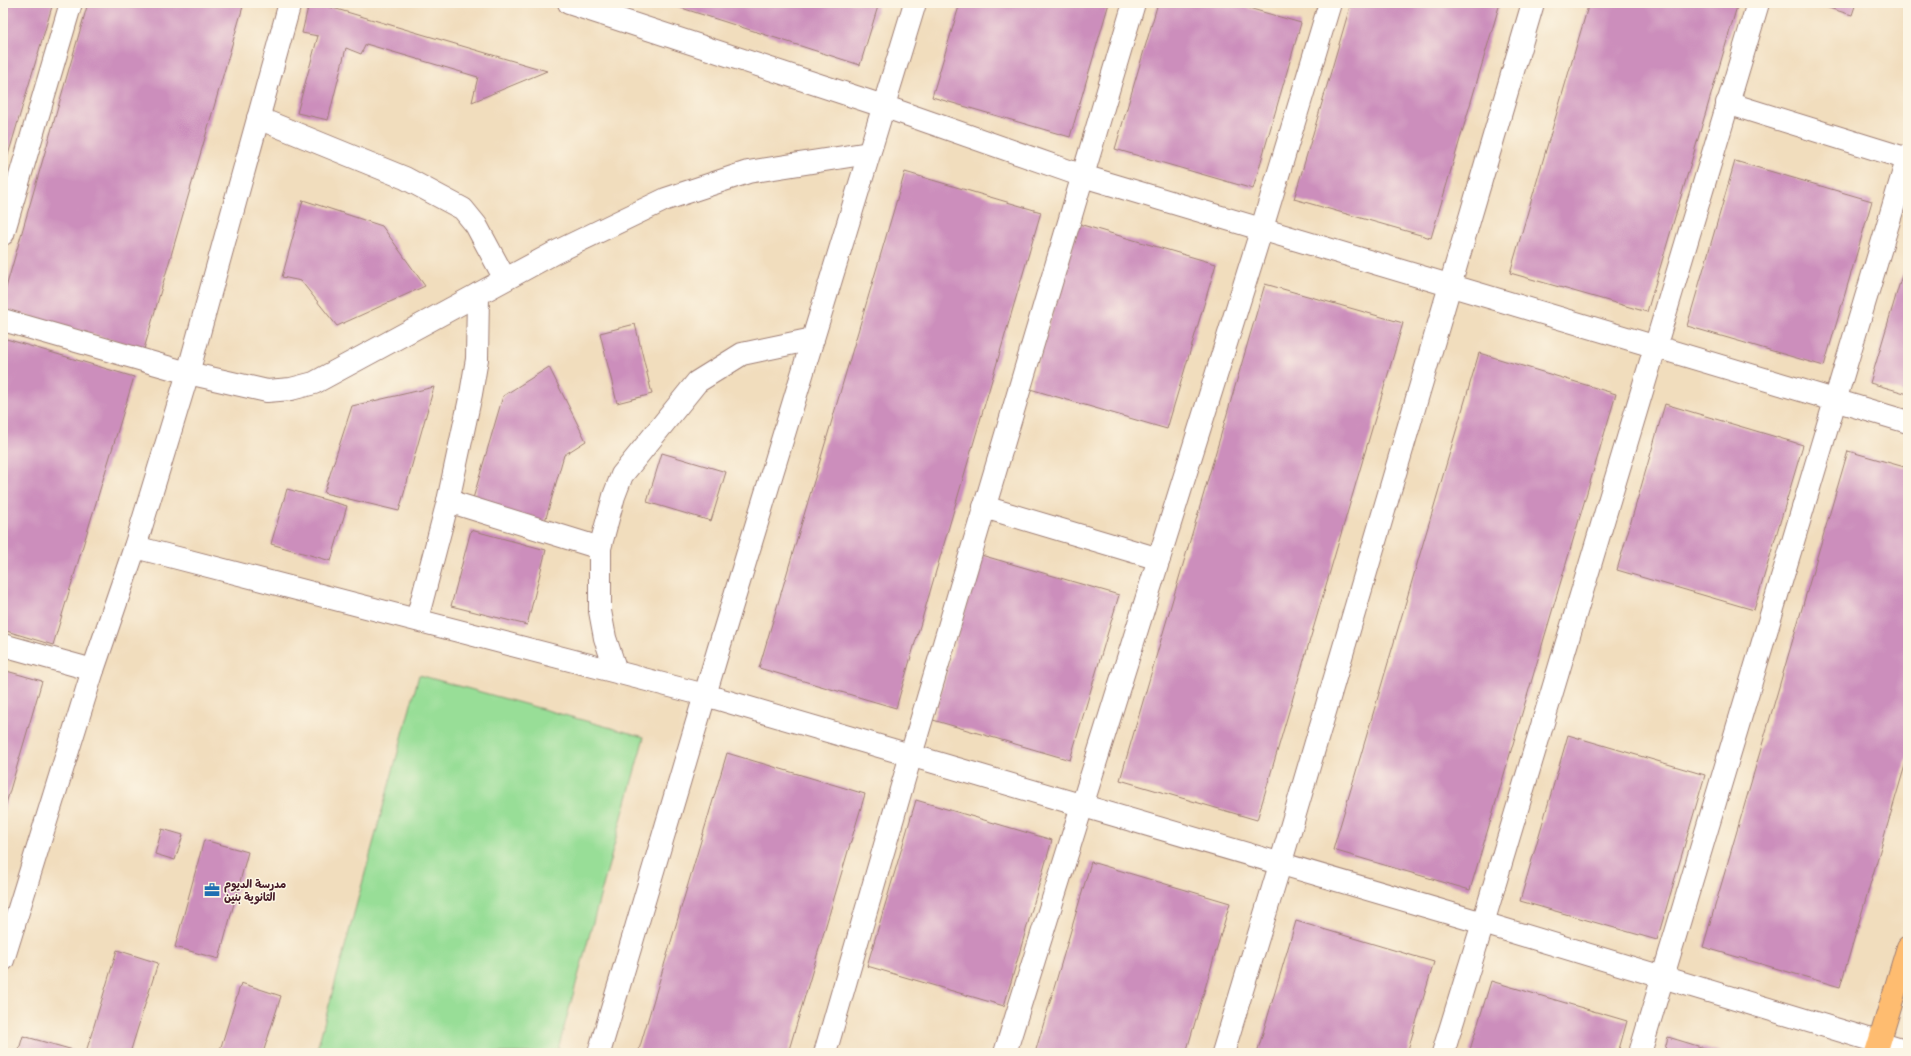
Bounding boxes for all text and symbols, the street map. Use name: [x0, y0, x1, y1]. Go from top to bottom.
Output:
place label: مدرسة الديوم الثانوية بنين: [224, 875, 286, 907]
office icon: مدرسة الديوم الثانوية بنين: [203, 881, 221, 899]

